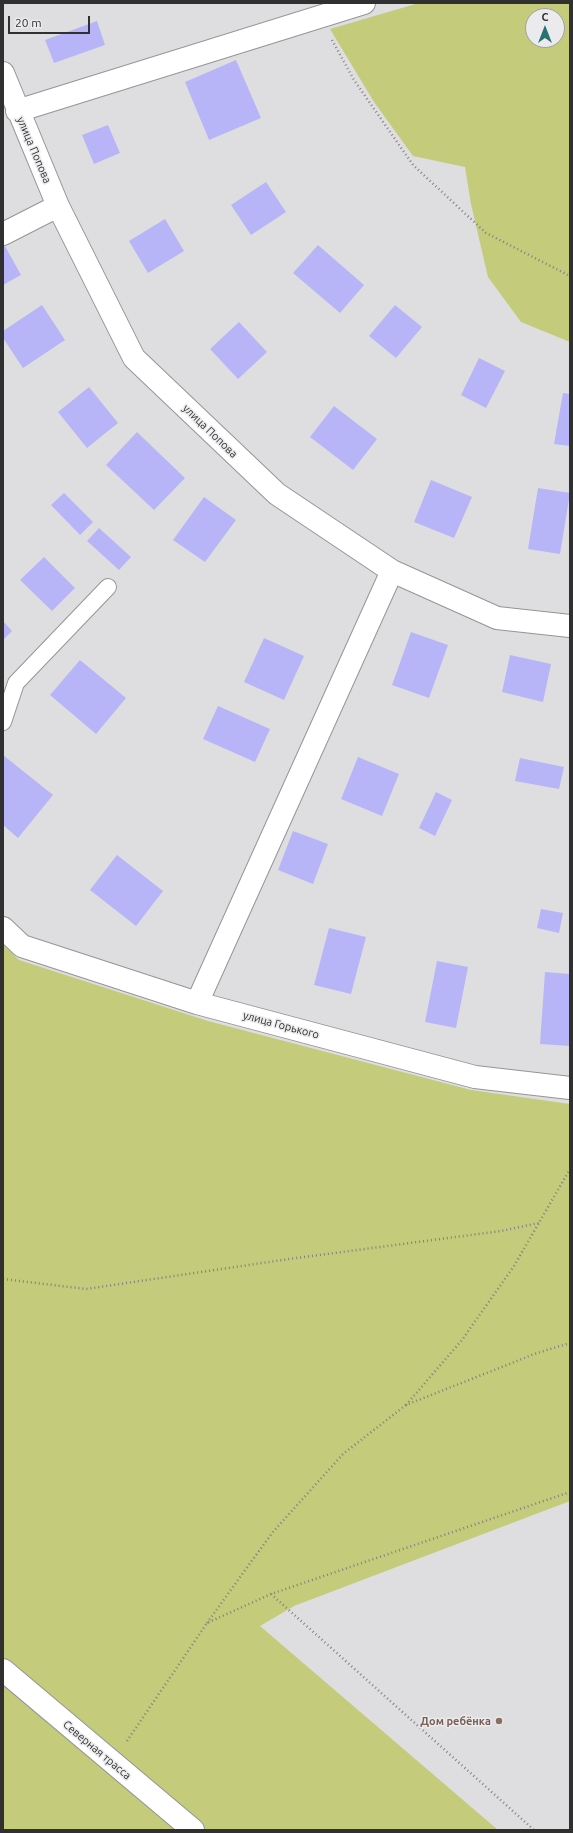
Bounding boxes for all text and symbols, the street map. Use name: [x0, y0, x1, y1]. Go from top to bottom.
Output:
scale bar: [10, 8, 92, 34]
north arrow: [525, 8, 565, 48]
text: С: [541, 11, 549, 23]
text: 20 m: [15, 16, 42, 29]
street label: улица Попова: [14, 115, 54, 185]
street label: улица Попова: [180, 402, 240, 460]
street label: улица Горького: [241, 1008, 321, 1042]
place label: Дом ребёнка: [420, 1714, 491, 1728]
marker: Дом ребёнка: [494, 1716, 504, 1726]
street label: Северная трасса: [60, 1718, 134, 1782]

